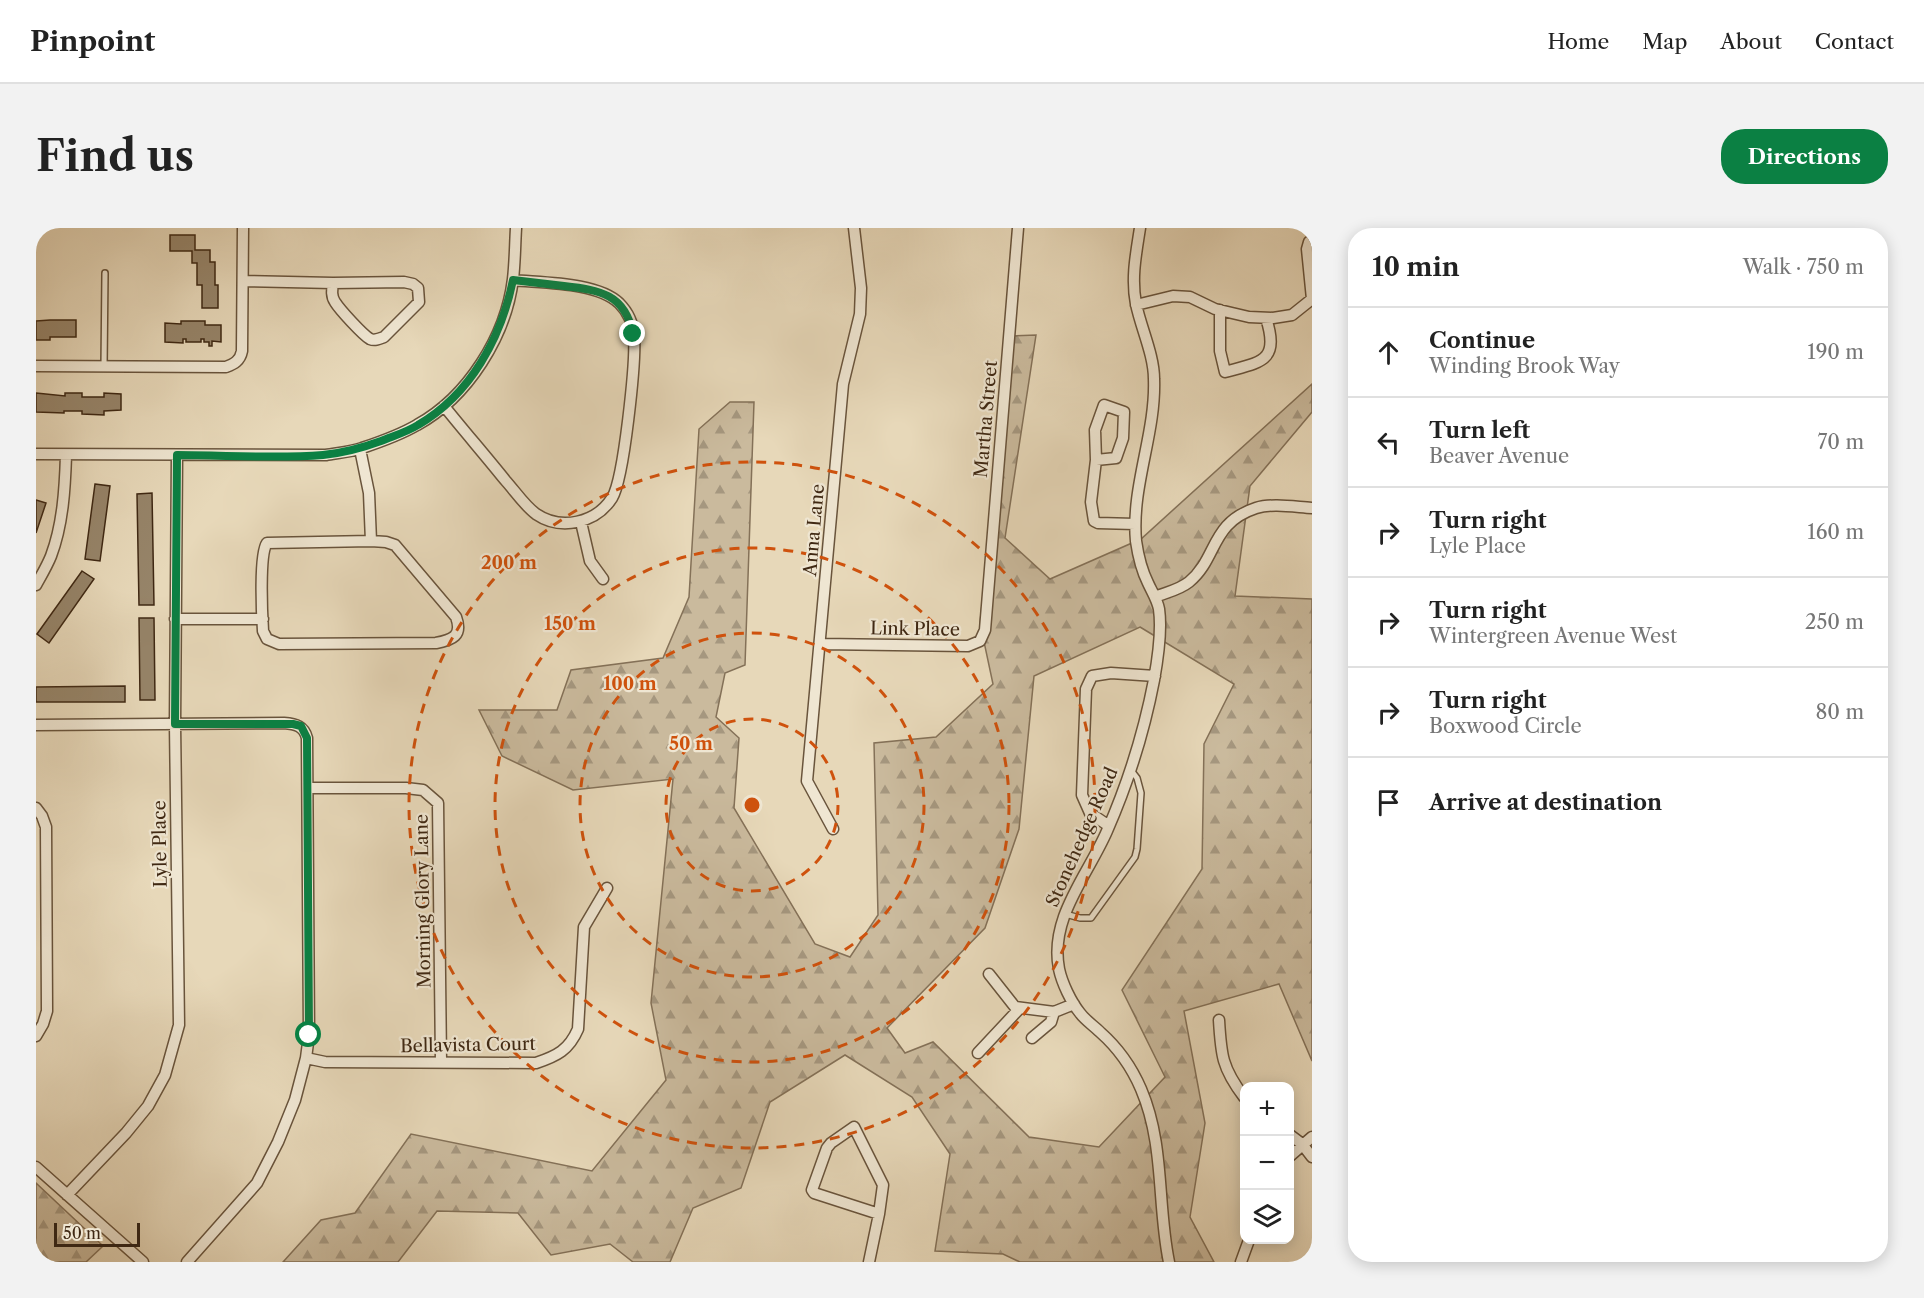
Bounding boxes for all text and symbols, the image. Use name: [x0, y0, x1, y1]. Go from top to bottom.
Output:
text: Pinpoint: [30, 24, 155, 58]
text: Home: [1548, 29, 1609, 54]
text: Map: [1642, 29, 1687, 54]
text: About: [1720, 29, 1782, 54]
text: Contact: [1815, 29, 1894, 54]
button: Directions: [1721, 129, 1888, 184]
text: Find us: [36, 130, 194, 182]
text: 10 min: [1372, 251, 1460, 283]
text: Walk · 750 m: [1743, 255, 1864, 279]
route end: [619, 320, 645, 346]
text: Continue: [1429, 327, 1535, 354]
icon: ahead: [1372, 336, 1405, 369]
text: 190 m: [1807, 340, 1864, 364]
text: Winding Brook Way: [1429, 354, 1620, 378]
street label: Martha Street: [970, 359, 1002, 479]
text: Turn left: [1429, 417, 1530, 444]
icon: left: [1372, 426, 1405, 459]
text: 70 m: [1818, 430, 1864, 454]
text: Beaver Avenue: [1429, 444, 1569, 468]
street label: Anna Lane: [799, 483, 829, 578]
text: Turn right: [1429, 507, 1547, 534]
icon: right: [1372, 516, 1405, 549]
text: 160 m: [1807, 520, 1864, 544]
text: Lyle Place: [1429, 534, 1526, 558]
text: 200 m: [481, 552, 537, 574]
text: Turn right: [1429, 597, 1547, 624]
icon: right: [1372, 606, 1405, 639]
text: 250 m: [1805, 610, 1864, 634]
text: 150 m: [544, 613, 596, 635]
street label: Link Place: [870, 617, 960, 641]
text: Wintergreen Avenue West: [1429, 624, 1677, 648]
text: 100 m: [603, 673, 657, 695]
text: Turn right: [1429, 687, 1547, 714]
icon: right: [1372, 696, 1405, 729]
text: 80 m: [1816, 700, 1864, 724]
text: Boxwood Circle: [1429, 714, 1582, 738]
text: 50 m: [669, 733, 713, 755]
street label: Stonehedge Road: [1041, 764, 1123, 910]
icon: arrive: [1372, 786, 1405, 819]
text: Arrive at destination: [1429, 789, 1662, 816]
centre of rings: [742, 795, 762, 815]
street label: Lyle Place: [148, 800, 172, 888]
street label: Morning Glory Lane: [410, 814, 436, 988]
route start: [295, 1021, 321, 1047]
street label: Bellavista Court: [400, 1033, 537, 1057]
map controls: [1240, 1082, 1294, 1244]
button: +: [1240, 1082, 1294, 1136]
button: −: [1240, 1136, 1294, 1190]
button: layers: [1240, 1190, 1294, 1244]
scale bar: [54, 1220, 140, 1248]
text: 50 m: [63, 1223, 101, 1243]

